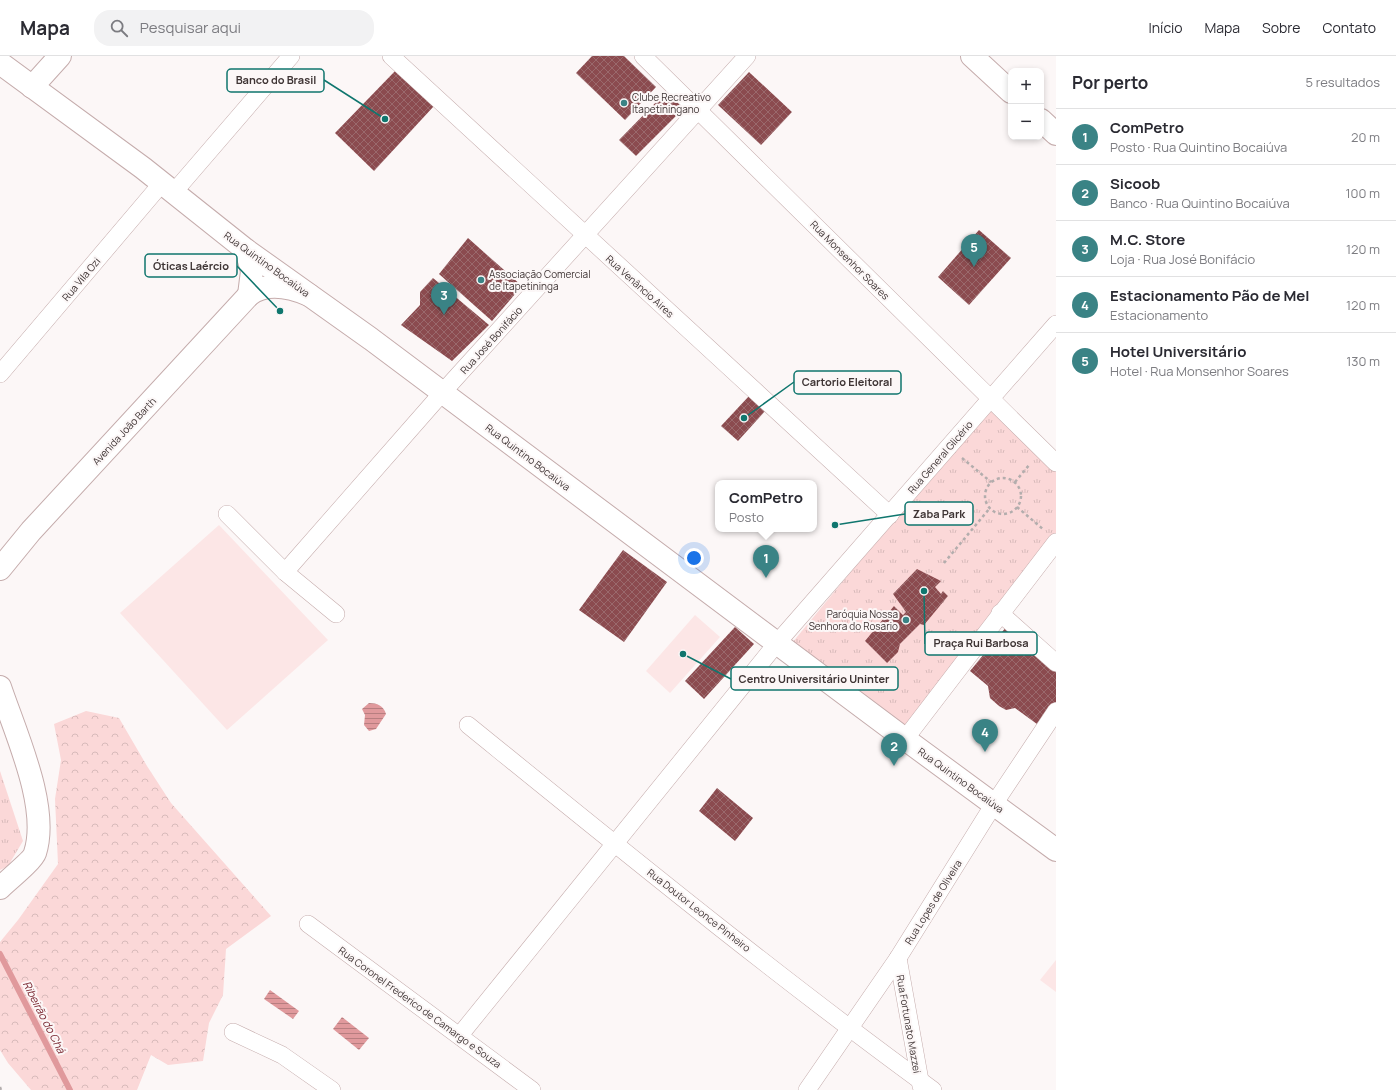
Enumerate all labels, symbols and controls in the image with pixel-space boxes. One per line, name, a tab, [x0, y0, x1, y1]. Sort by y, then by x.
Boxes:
search box	[94, 10, 374, 46]
text: Mapa	[20, 15, 70, 41]
icon: search	[108, 17, 130, 39]
text: Pesquisar aqui	[140, 17, 241, 38]
text: Início	[1149, 18, 1182, 37]
text: Mapa	[1204, 18, 1240, 37]
text: Sobre	[1262, 18, 1300, 37]
text: Contato	[1322, 18, 1376, 37]
map controls	[1008, 68, 1044, 140]
button: +	[1008, 68, 1044, 104]
callout: Banco do Brasil	[227, 69, 324, 92]
text: Por perto	[1072, 71, 1148, 94]
text: Banco do Brasil	[236, 72, 316, 87]
text: 5 resultados	[1306, 73, 1380, 91]
place label: Clube Recreativo Itapetiningano	[632, 90, 711, 116]
marker: Clube Recreativo Itapetiningano	[619, 98, 629, 108]
button: −	[1008, 104, 1044, 140]
text: ComPetro	[1110, 117, 1184, 138]
text: 1	[1082, 128, 1088, 146]
text: 20 m	[1351, 128, 1380, 146]
text: Posto · Rua Quintino Bocaiúva	[1110, 138, 1287, 156]
text: Sicoob	[1110, 173, 1160, 194]
text: 2	[1081, 184, 1089, 202]
text: 100 m	[1345, 184, 1380, 202]
text: Banco · Rua Quintino Bocaiúva	[1110, 194, 1290, 212]
street label: Rua Monsenhor Soares	[807, 217, 893, 303]
street label: Rua Quintino Bocaiúva	[221, 228, 313, 300]
text: M.C. Store	[1110, 229, 1185, 250]
pin: 5	[961, 234, 987, 267]
text: 3	[1081, 240, 1089, 258]
text: 120 m	[1346, 240, 1380, 258]
text: Loja · Rua José Bonifácio	[1110, 250, 1255, 268]
street label: Rua Venâncio Aires	[603, 252, 677, 320]
street label: Rua Vila Ozi	[59, 254, 103, 304]
callout: Óticas Laércio	[145, 254, 237, 277]
text: Óticas Laércio	[153, 258, 229, 273]
place label: Associação Comercial de Itapetininga	[489, 267, 590, 293]
marker: Associação Comercial de Itapetininga	[476, 275, 486, 285]
pin: 3	[431, 282, 457, 315]
text: Estacionamento Pão de Mel	[1110, 285, 1309, 306]
text: 4	[1081, 296, 1089, 314]
text: 120 m	[1346, 296, 1380, 314]
street label: Rua José Bonifácio	[457, 303, 525, 377]
text: Estacionamento	[1110, 306, 1208, 324]
text: Hotel Universitário	[1110, 341, 1246, 362]
text: 5	[1081, 352, 1089, 370]
text: 130 m	[1346, 352, 1380, 370]
text: Hotel · Rua Monsenhor Soares	[1110, 362, 1289, 380]
callout: Cartorio Eleitoral	[794, 371, 901, 394]
text: Cartorio Eleitoral	[802, 374, 892, 389]
street label: Avenida João Barth	[89, 394, 159, 468]
street label: Rua General Glicério	[904, 417, 976, 497]
street label: Rua Quintino Bocaiúva	[483, 420, 573, 494]
popup	[715, 480, 817, 532]
text: ComPetro	[729, 487, 803, 508]
callout: Zaba Park	[905, 502, 973, 525]
text: Zaba Park	[913, 506, 966, 521]
text: Posto	[729, 508, 764, 526]
pin: 1	[753, 545, 779, 578]
your location	[684, 548, 704, 568]
place label: Paróquia Nossa Senhora do Rosario	[809, 607, 898, 633]
marker: Paróquia Nossa Senhora do Rosario	[901, 615, 911, 625]
callout: Praça Rui Barbosa	[925, 632, 1037, 655]
text: Praça Rui Barbosa	[933, 635, 1029, 650]
callout: Centro Universitário Uninter	[731, 667, 898, 690]
text: Centro Universitário Uninter	[739, 671, 890, 686]
pin: 4	[972, 719, 998, 752]
pin: 2	[881, 733, 907, 766]
street label: Rua Quintino Bocaiúva	[915, 744, 1007, 816]
street label: Rua Lopes de Oliveira	[901, 857, 965, 947]
street label: Rua Doutor Leonce Pinheiro	[644, 865, 754, 955]
street label: Rua Coronel Frederico de Camargo e Souza	[336, 943, 504, 1071]
street label: Rua Fortunato Mazzei	[893, 974, 925, 1074]
water label: Ribeirão do Chá	[20, 978, 70, 1056]

